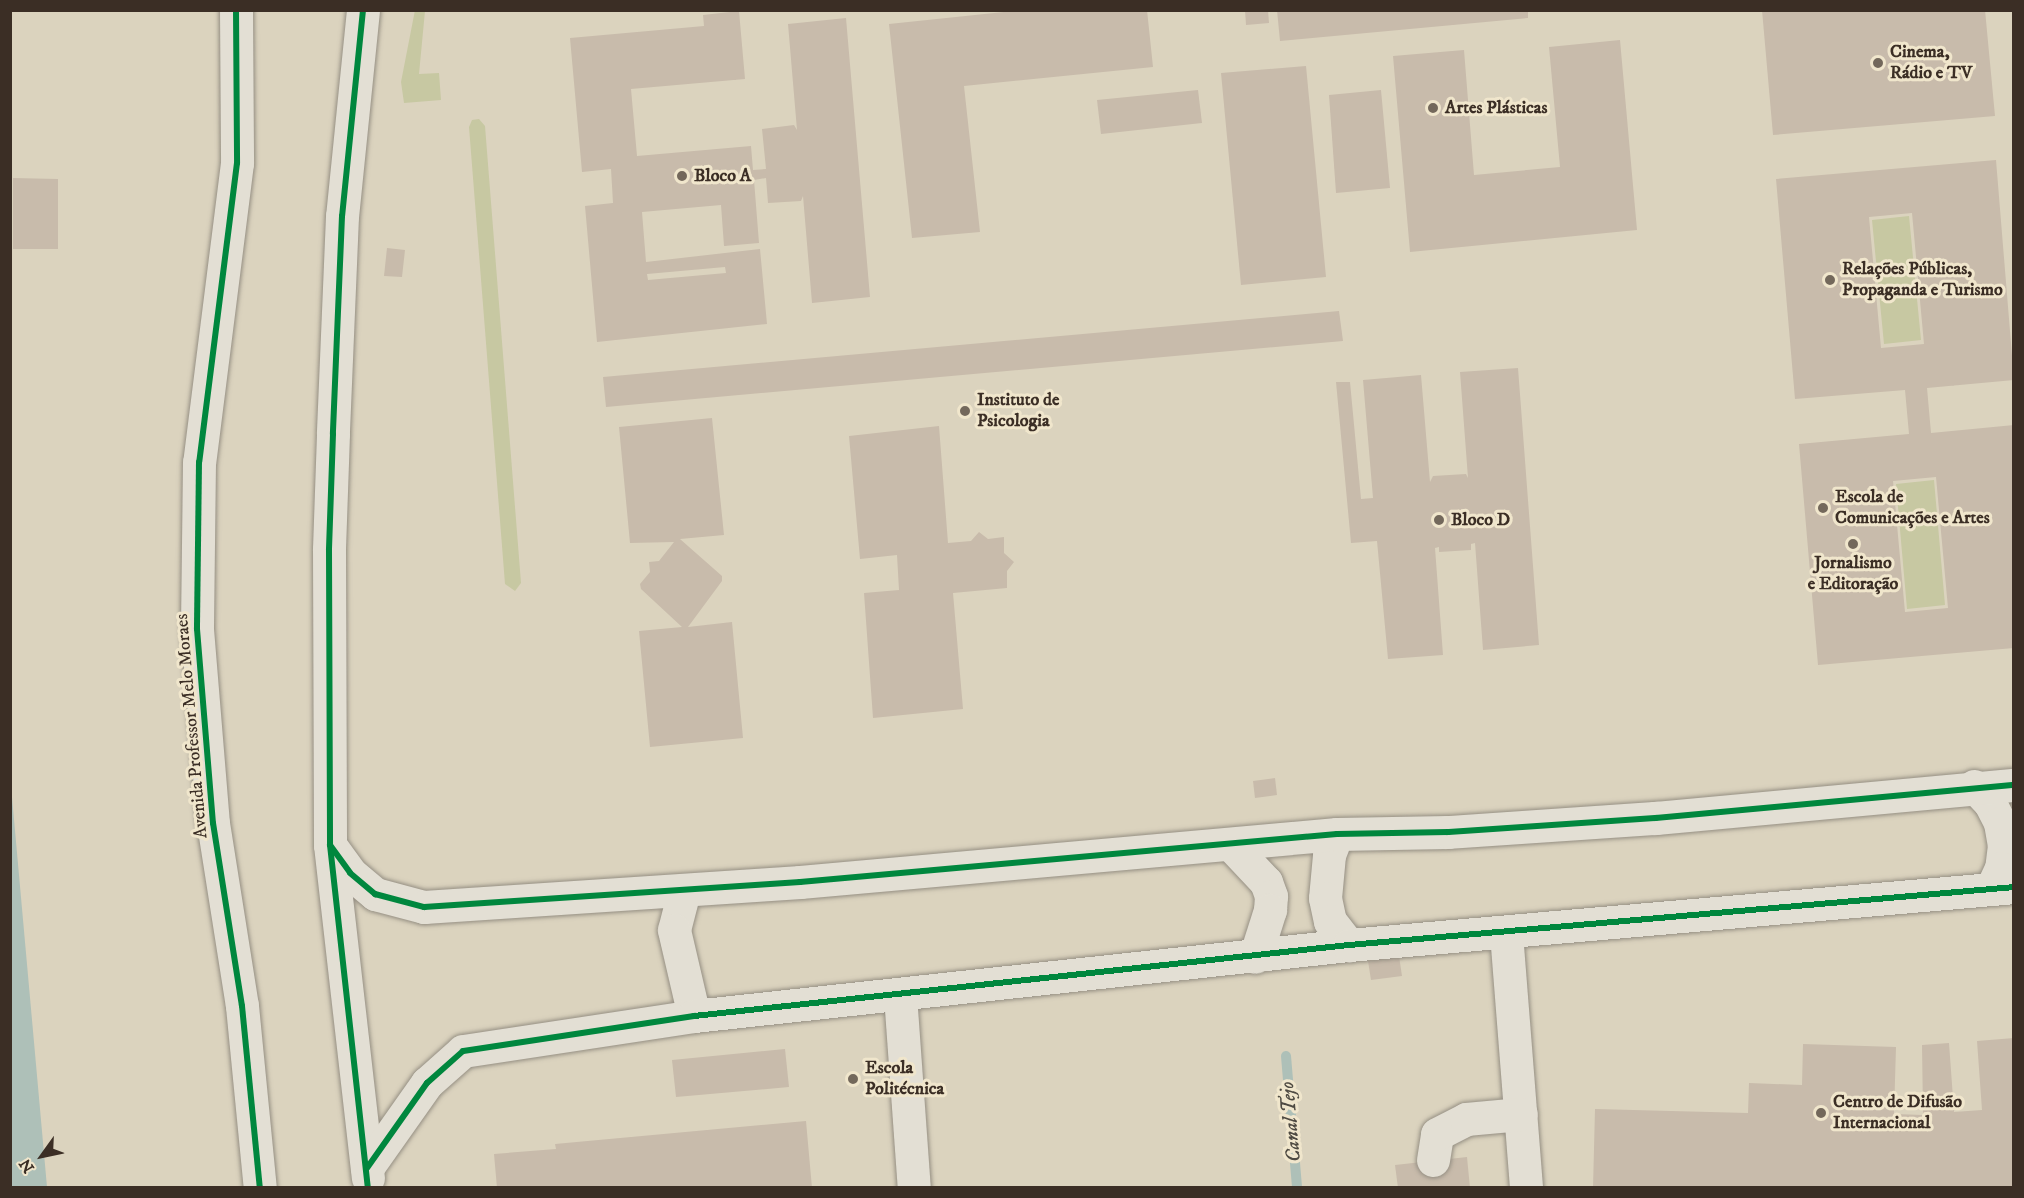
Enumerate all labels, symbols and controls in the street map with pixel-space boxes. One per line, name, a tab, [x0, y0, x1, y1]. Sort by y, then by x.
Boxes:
place label: Cinema, Rádio e TV	[1890, 42, 1972, 84]
marker: Cinema, Rádio e TV	[1871, 56, 1885, 70]
place label: Artes Plásticas	[1445, 97, 1547, 119]
marker: Artes Plásticas	[1426, 101, 1440, 115]
place label: Bloco A	[694, 165, 751, 187]
marker: Bloco A	[675, 169, 689, 183]
place label: Relações Públicas, Propaganda e Turismo	[1842, 259, 2003, 302]
marker: Relações Públicas, Propaganda e Turismo	[1823, 273, 1837, 287]
place label: Instituto de Psicologia	[977, 390, 1059, 432]
marker: Instituto de Psicologia	[958, 404, 972, 418]
place label: Escola de Comunicações e Artes	[1835, 487, 1990, 530]
marker: Escola de Comunicações e Artes	[1816, 501, 1830, 515]
place label: Bloco D	[1451, 509, 1510, 531]
marker: Bloco D	[1432, 513, 1446, 527]
marker: Jornalismo e Editoração	[1846, 537, 1860, 551]
place label: Jornalismo e Editoração	[1808, 553, 1898, 596]
street label: Avenida Professor Melo Moraes	[171, 613, 213, 839]
place label: Escola Politécnica	[865, 1058, 944, 1100]
marker: Escola Politécnica	[846, 1072, 860, 1086]
water label: Canal Tejo	[1276, 1081, 1306, 1163]
place label: Centro de Difusão Internacional	[1833, 1092, 1962, 1134]
marker: Centro de Difusão Internacional	[1814, 1106, 1828, 1120]
north arrow	[12, 1126, 72, 1186]
text: N	[15, 1155, 39, 1177]

